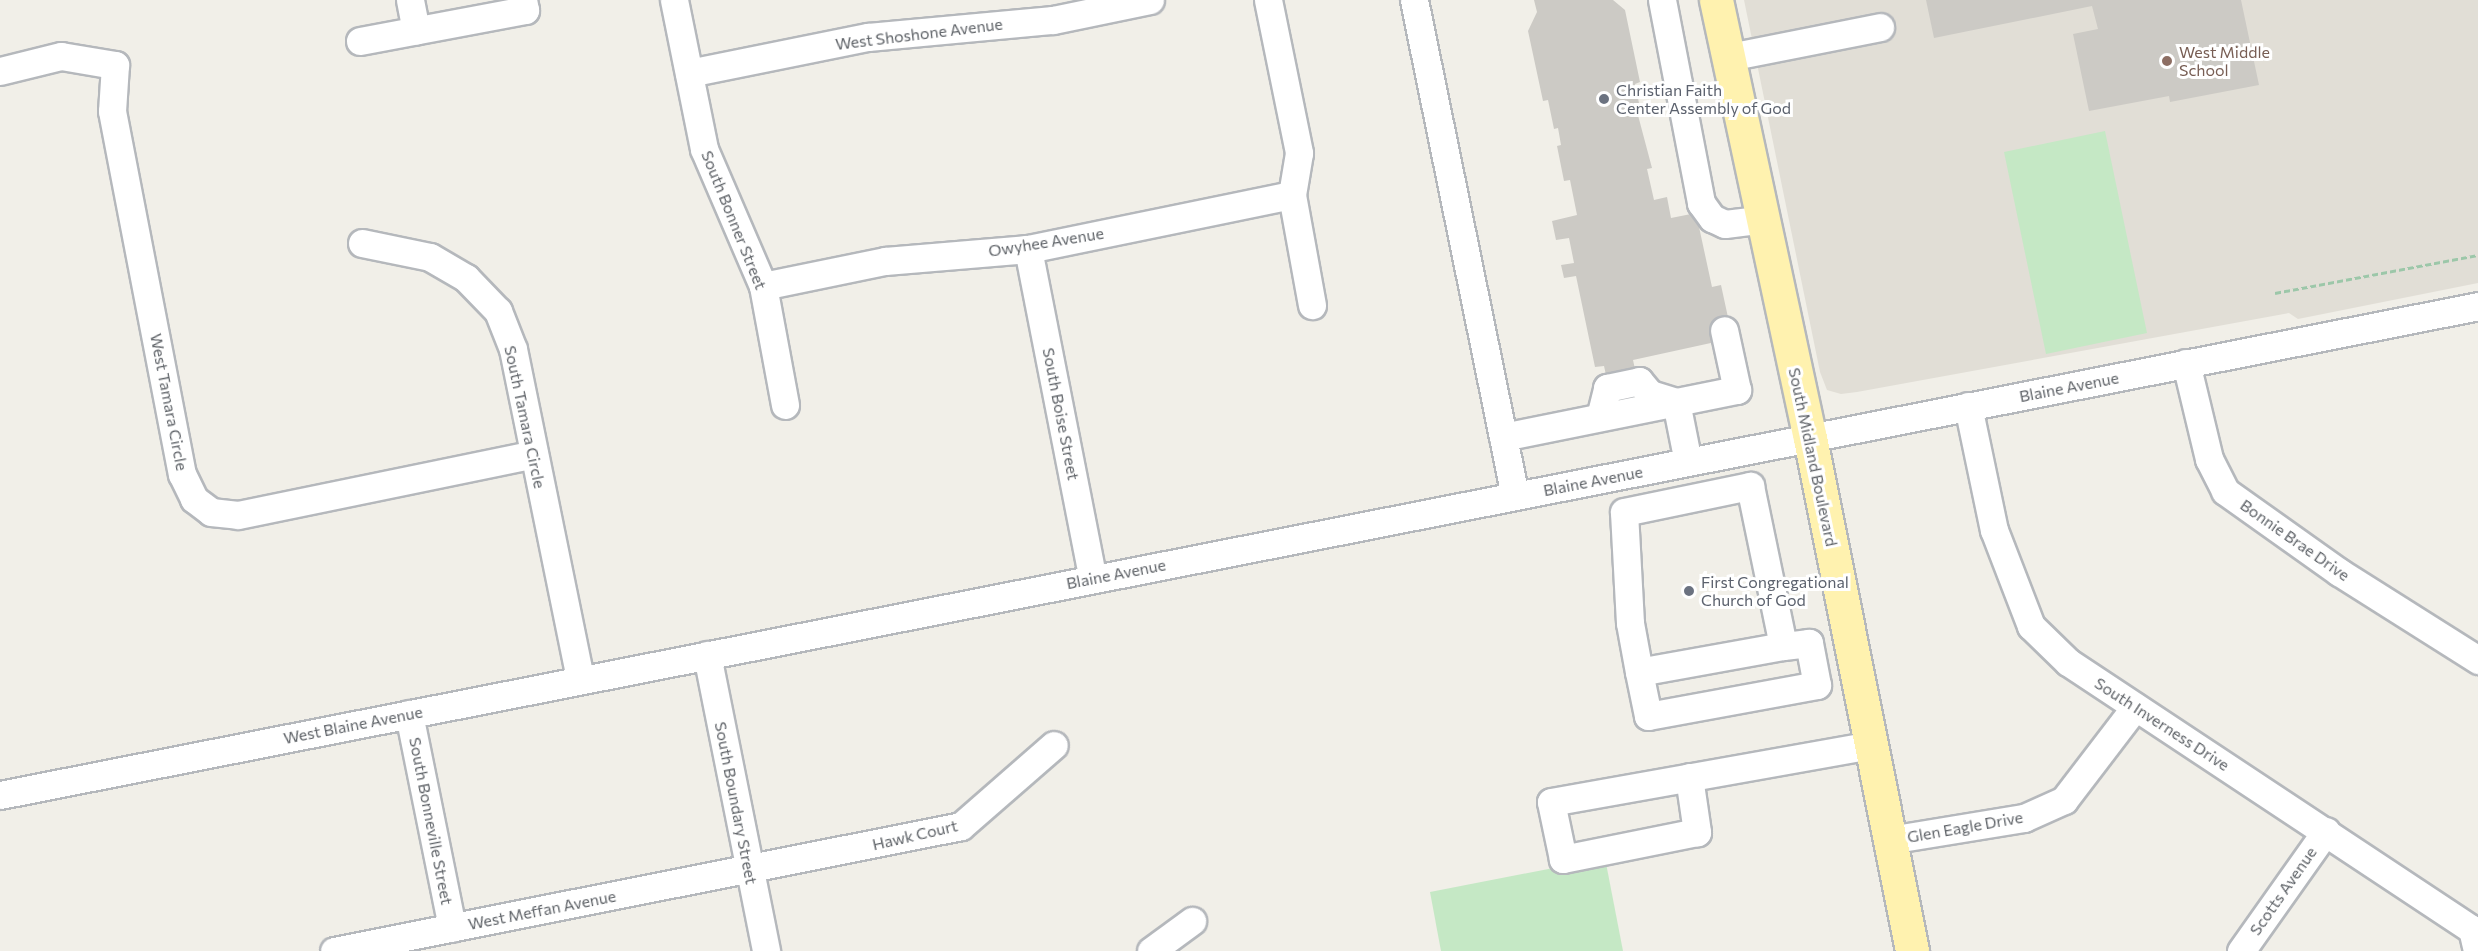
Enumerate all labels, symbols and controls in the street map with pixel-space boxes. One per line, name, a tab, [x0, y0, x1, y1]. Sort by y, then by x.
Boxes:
street label: West Shoshone Avenue	[834, 14, 1004, 54]
place label: West Middle School	[2179, 42, 2270, 80]
marker: West Middle School	[2160, 54, 2174, 68]
place label: Christian Faith Center Assembly of God	[1616, 80, 1791, 118]
marker: Christian Faith Center Assembly of God	[1597, 92, 1611, 106]
street label: South Bonner Street	[697, 148, 771, 292]
street label: Owyhee Avenue	[987, 223, 1105, 261]
street label: West Tamara Circle	[146, 332, 192, 472]
street label: South Tamara Circle	[500, 344, 550, 490]
street label: South Boise Street	[1039, 346, 1083, 482]
street label: South Midland Boulevard	[1785, 366, 1841, 548]
street label: Blaine Avenue	[2018, 368, 2120, 406]
street label: Blaine Avenue	[1542, 462, 1644, 500]
street label: Bonnie Brae Drive	[2237, 495, 2353, 585]
street label: Blaine Avenue	[1065, 555, 1167, 593]
place label: First Congregational Church of God	[1701, 572, 1849, 610]
marker: First Congregational Church of God	[1682, 584, 1696, 598]
street label: South Inverness Drive	[2091, 673, 2233, 775]
street label: West Blaine Avenue	[282, 702, 424, 748]
street label: South Boundary Street	[711, 720, 761, 886]
street label: South Bonneville Street	[405, 736, 457, 906]
street label: Glen Eagle Drive	[1906, 807, 2024, 847]
street label: Hawk Court	[870, 816, 960, 854]
street label: Scotts Avenue	[2245, 843, 2321, 939]
street label: West Meffan Avenue	[466, 886, 618, 934]

